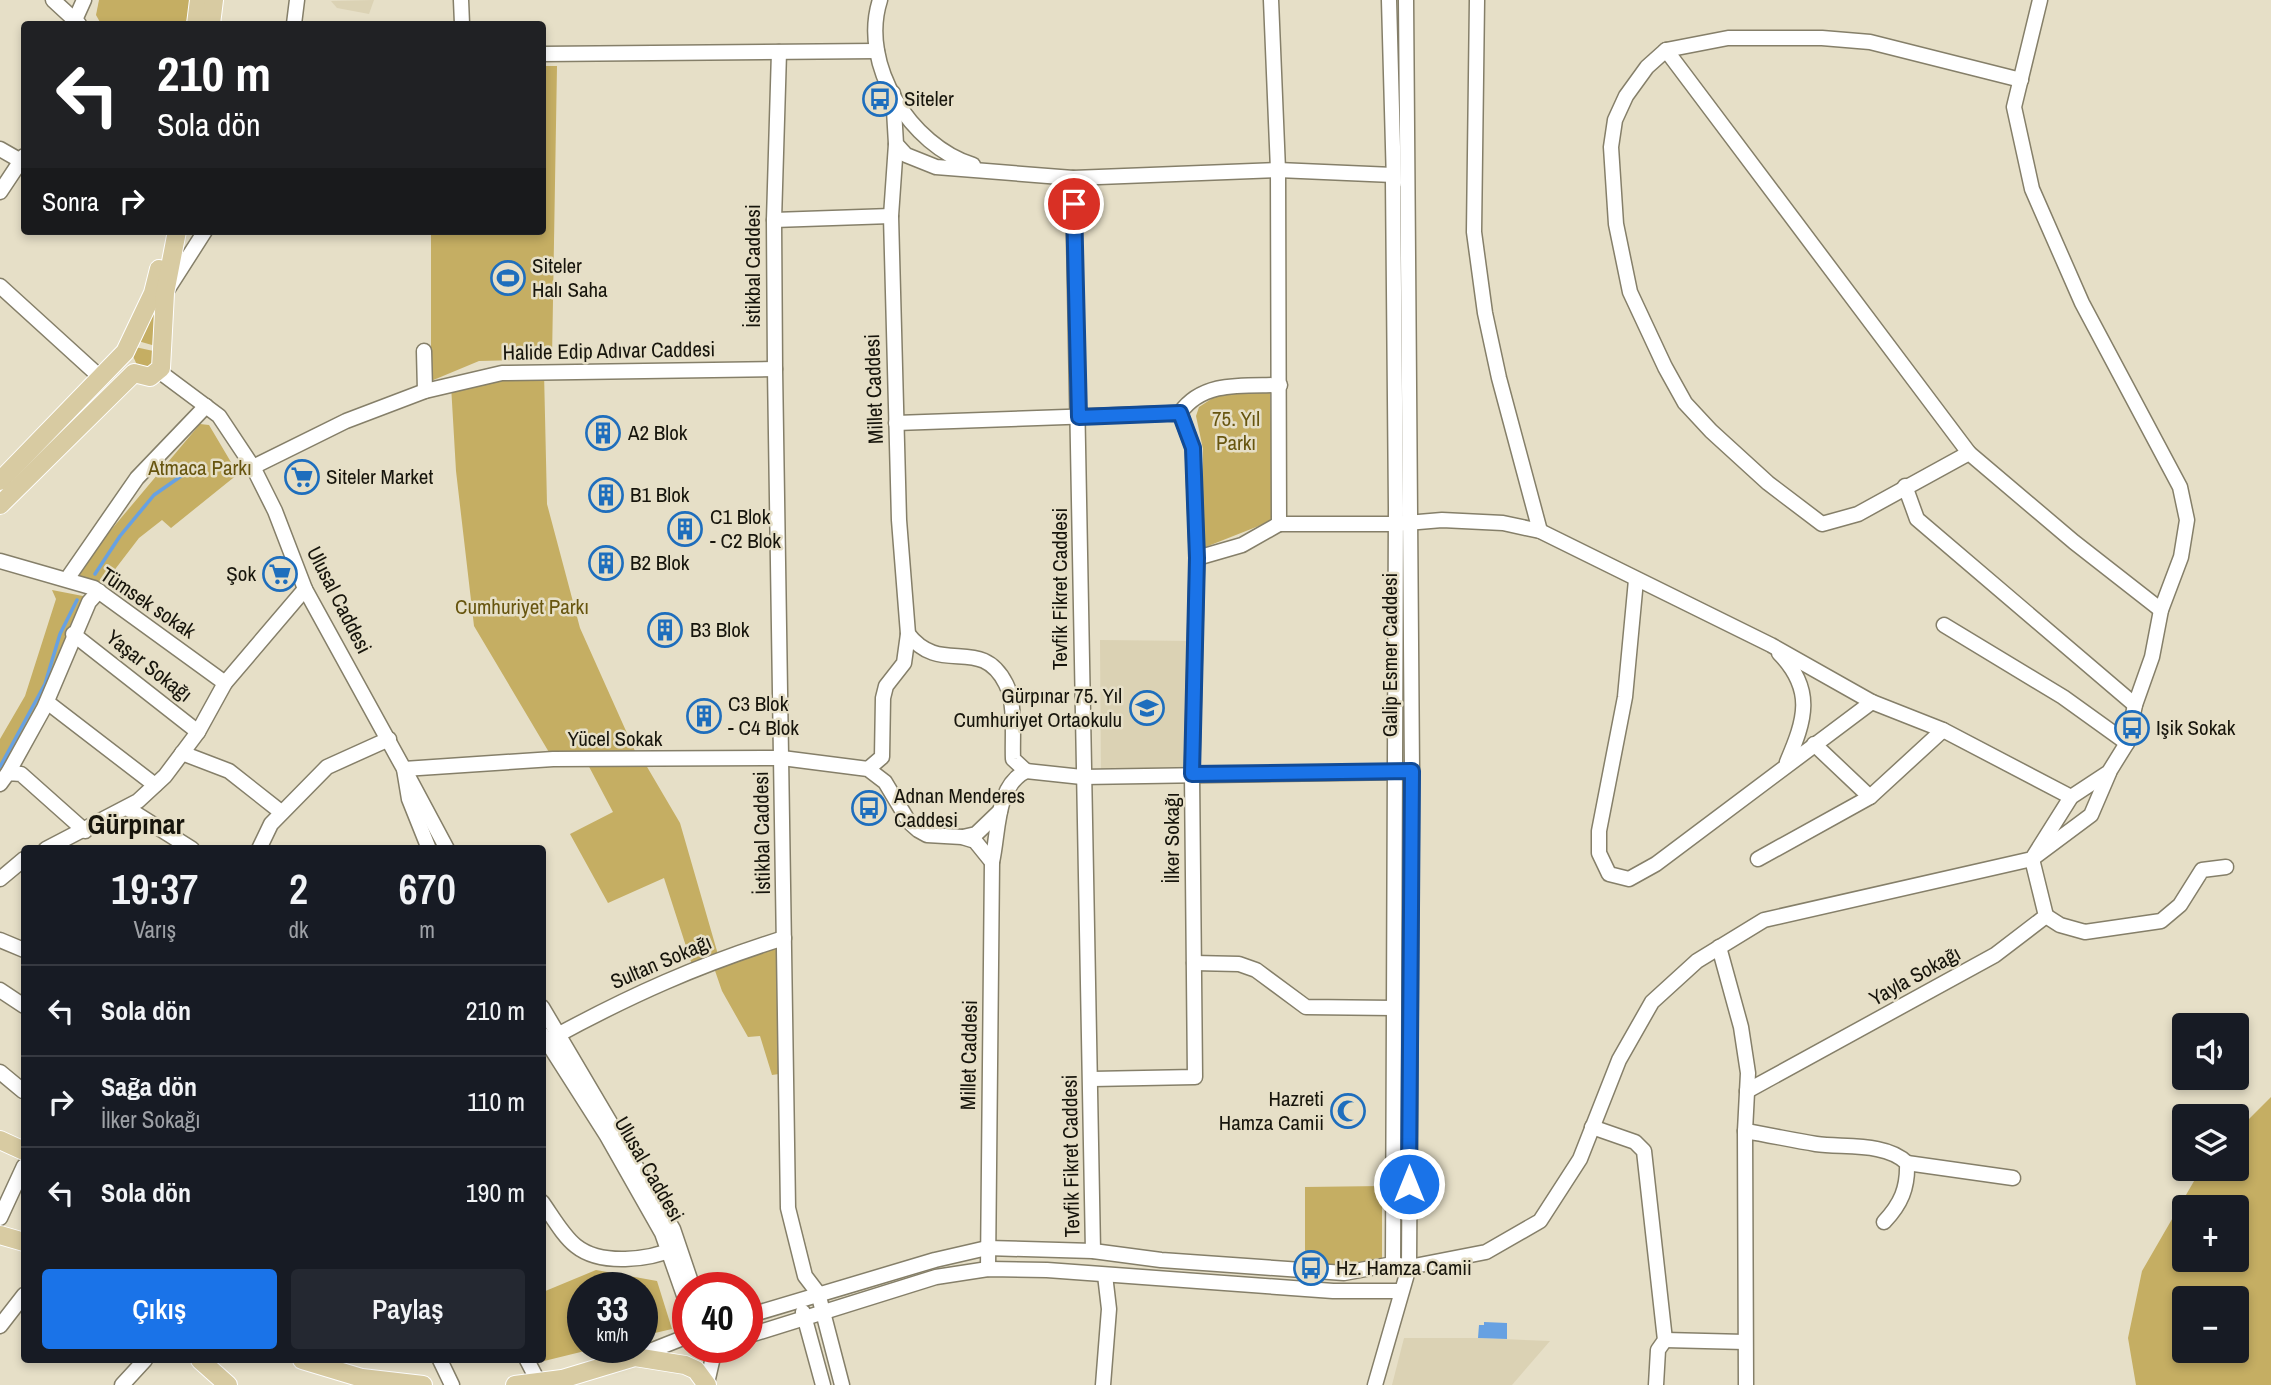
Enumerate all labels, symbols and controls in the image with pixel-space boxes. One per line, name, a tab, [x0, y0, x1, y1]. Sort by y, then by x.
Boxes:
text: 210 m	[157, 40, 271, 106]
icon: left	[42, 49, 133, 140]
bus stop icon: Siteler	[861, 80, 899, 118]
place label: Siteler	[904, 84, 954, 113]
text: Sola dön	[157, 103, 261, 146]
pin	[1044, 174, 1104, 234]
icon: right	[113, 182, 151, 220]
text: Sonra	[42, 184, 99, 219]
icon: arrive	[1055, 185, 1093, 223]
street label: İstikbal Caddesi	[738, 204, 767, 328]
place label: Siteler Halı Saha	[532, 251, 608, 304]
sports icon: Siteler Halı Saha	[489, 259, 527, 297]
street label: Halide Edip Adıvar Caddesi	[502, 334, 715, 367]
street label: Millet Caddesi	[857, 334, 890, 445]
park label: 75. Yıl Parkı	[1212, 404, 1260, 457]
building icon: A2 Blok	[584, 414, 622, 452]
place label: A2 Blok	[627, 418, 688, 447]
park label: Atmaca Parkı	[147, 453, 252, 482]
supermarket icon: Siteler Market	[283, 458, 321, 496]
place label: Siteler Market	[326, 462, 433, 491]
building icon: B1 Blok	[587, 476, 625, 514]
place label: B1 Blok	[630, 480, 690, 509]
place label: C1 Blok - C2 Blok	[710, 502, 781, 555]
street label: Tevfik Fikret Caddesi	[1045, 508, 1074, 670]
building icon: C1 Blok - C2 Blok	[666, 510, 704, 548]
street label: Ulusal Caddesi	[300, 541, 379, 658]
building icon: B2 Blok	[587, 544, 625, 582]
place label: B2 Blok	[630, 548, 690, 577]
supermarket icon: Şok	[261, 555, 299, 593]
place label: Şok	[226, 559, 256, 588]
street label: Tümsek sokak	[95, 560, 202, 645]
street label: Galip Esmer Caddesi	[1375, 573, 1404, 737]
park label: Cumhuriyet Parkı	[455, 592, 589, 621]
building icon: B3 Blok	[646, 611, 684, 649]
place label: B3 Blok	[690, 615, 750, 644]
street label: Yaşar Sokağı	[100, 623, 198, 708]
place label: Gürpınar 75. Yıl Cumhuriyet Ortaokulu	[954, 681, 1122, 734]
place label: C3 Blok - C4 Blok	[728, 689, 799, 742]
school or university icon: Gürpınar 75. Yıl Cumhuriyet Ortaokulu	[1128, 689, 1166, 727]
building icon: C3 Blok - C4 Blok	[685, 697, 723, 735]
bus stop icon: Işik Sokak	[2113, 709, 2151, 747]
place label: Işik Sokak	[2156, 713, 2236, 742]
street label: Yücel Sokak	[568, 724, 663, 753]
street label: İstikbal Caddesi	[746, 771, 777, 895]
place label: Adnan Menderes Caddesi	[893, 781, 1025, 834]
bus stop icon: Adnan Menderes Caddesi	[850, 789, 888, 827]
street label: İlker Sokağı	[1157, 793, 1186, 883]
district label: Gürpınar	[88, 805, 185, 843]
text: 19:37	[111, 861, 198, 917]
text: 2	[289, 861, 308, 917]
text: 670	[398, 861, 456, 917]
text: Varış	[133, 914, 176, 945]
text: dk	[289, 914, 308, 945]
text: m	[419, 914, 435, 945]
street label: Sultan Sokağı	[606, 927, 716, 996]
street label: Yayla Sokağı	[1864, 939, 1966, 1013]
icon: left	[42, 992, 80, 1030]
text: Sola dön	[101, 993, 191, 1028]
text: 210 m	[466, 993, 525, 1028]
street label: Millet Caddesi	[953, 1000, 984, 1110]
map controls	[2172, 1013, 2249, 1363]
button: sound	[2172, 1013, 2249, 1090]
text: Sağa dön	[101, 1069, 197, 1104]
street label: Tevfik Fikret Caddesi	[1055, 1074, 1086, 1238]
icon: right	[42, 1083, 80, 1121]
text: 110 m	[467, 1084, 525, 1119]
place label: Hazreti Hamza Camii	[1219, 1084, 1324, 1137]
mosque icon: Hazreti Hamza Camii	[1329, 1092, 1367, 1130]
text: İlker Sokağı	[101, 1104, 201, 1135]
button: layers	[2172, 1104, 2249, 1181]
street label: Ulusal Caddesi	[608, 1111, 691, 1227]
position arrow	[1372, 1147, 1446, 1221]
icon: left	[42, 1174, 80, 1212]
text: Sola dön	[101, 1175, 191, 1210]
text: 190 m	[466, 1175, 525, 1210]
button: +	[2172, 1195, 2249, 1272]
bus stop icon: Hz. Hamza Camii	[1292, 1249, 1330, 1287]
place label: Hz. Hamza Camii	[1336, 1253, 1472, 1282]
button: Çıkış	[42, 1269, 277, 1349]
button: Paylaş	[291, 1269, 525, 1349]
speed limit sign: 40	[672, 1272, 763, 1363]
text: 33	[597, 1285, 628, 1332]
button: −	[2172, 1286, 2249, 1363]
text: km/h	[597, 1322, 629, 1347]

